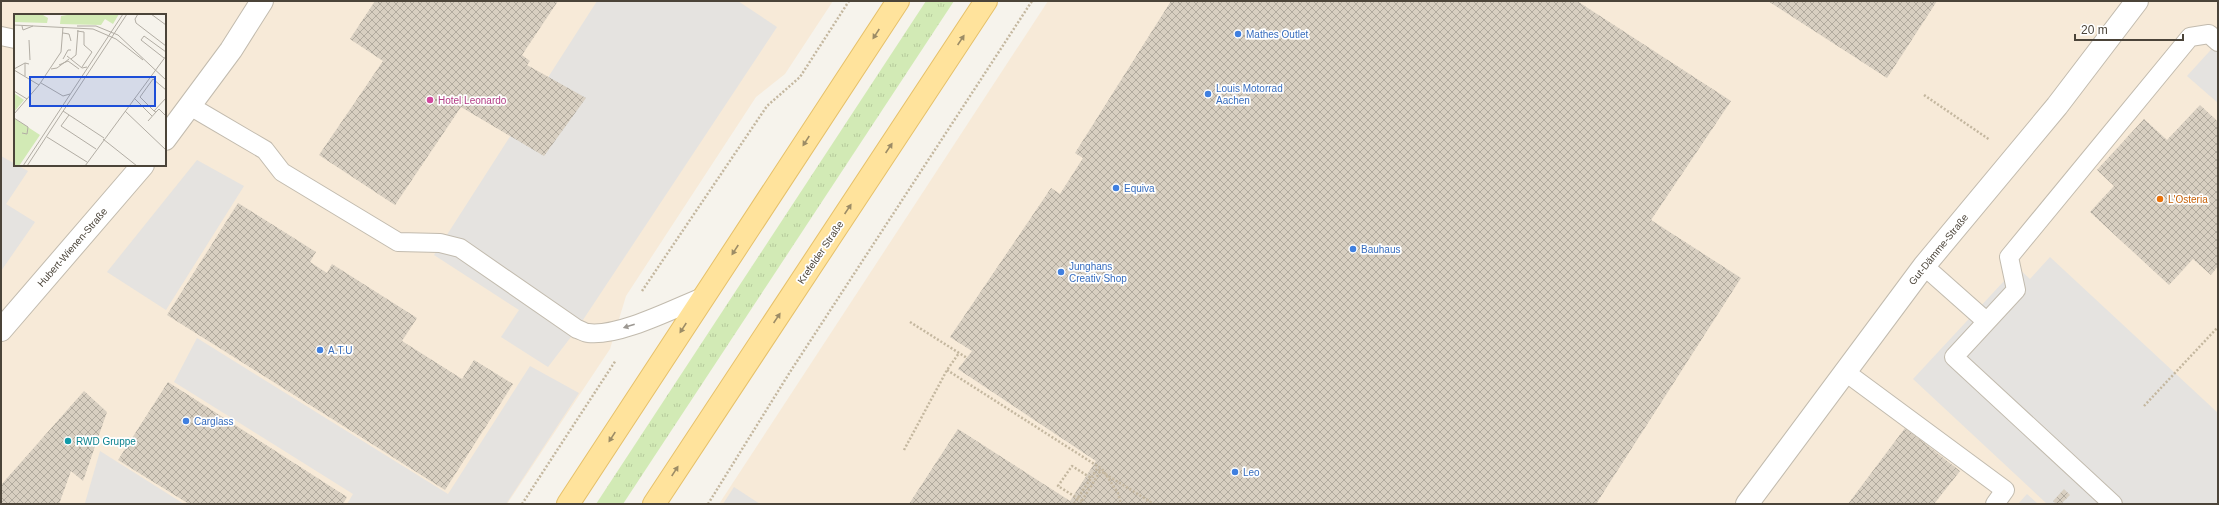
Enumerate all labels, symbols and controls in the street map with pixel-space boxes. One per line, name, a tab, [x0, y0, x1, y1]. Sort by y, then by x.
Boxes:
inset map	[14, 14, 166, 166]
scale bar	[2075, 16, 2183, 42]
text: 20 m	[2081, 23, 2108, 37]
one-way arrow	[872, 28, 880, 39]
marker: Mathes Outlet	[1233, 29, 1243, 39]
place label: Mathes Outlet	[1246, 29, 1308, 40]
one-way arrow	[957, 34, 965, 45]
place label: Louis Motorrad Aachen	[1216, 83, 1283, 106]
marker: Louis Motorrad Aachen	[1203, 89, 1213, 99]
marker: Hotel Leonardo	[425, 95, 435, 105]
place label: Hotel Leonardo	[438, 95, 507, 106]
one-way arrow	[802, 136, 810, 146]
one-way arrow	[885, 143, 893, 153]
marker: Equiva	[1111, 183, 1121, 193]
place label: Equiva	[1124, 183, 1155, 194]
marker: L'Osteria	[2155, 194, 2165, 204]
place label: L'Osteria	[2168, 194, 2208, 205]
one-way arrow	[845, 203, 852, 215]
street label: Hubert-Wienen-Straße	[35, 205, 110, 289]
street label: Gut-Dämme-Straße	[1906, 211, 1971, 287]
street label: Krefelder Straße	[795, 218, 846, 286]
one-way arrow	[731, 244, 738, 256]
marker: Bauhaus	[1348, 244, 1358, 254]
place label: Bauhaus	[1361, 244, 1400, 255]
place label: Junghans Creativ Shop	[1069, 261, 1127, 284]
marker: Junghans Creativ Shop	[1056, 267, 1066, 277]
one-way arrow	[773, 312, 780, 323]
one-way arrow	[623, 323, 635, 329]
one-way arrow	[679, 323, 687, 333]
marker: A.T.U	[315, 345, 325, 355]
place label: A.T.U	[328, 345, 352, 356]
marker: Carglass	[181, 416, 191, 426]
place label: Carglass	[194, 416, 233, 427]
one-way arrow	[608, 432, 616, 442]
marker: RWD Gruppe	[63, 436, 73, 446]
place label: RWD Gruppe	[76, 436, 136, 447]
one-way arrow	[672, 465, 679, 477]
marker: Leo	[1230, 467, 1240, 477]
place label: Leo	[1243, 467, 1260, 478]

